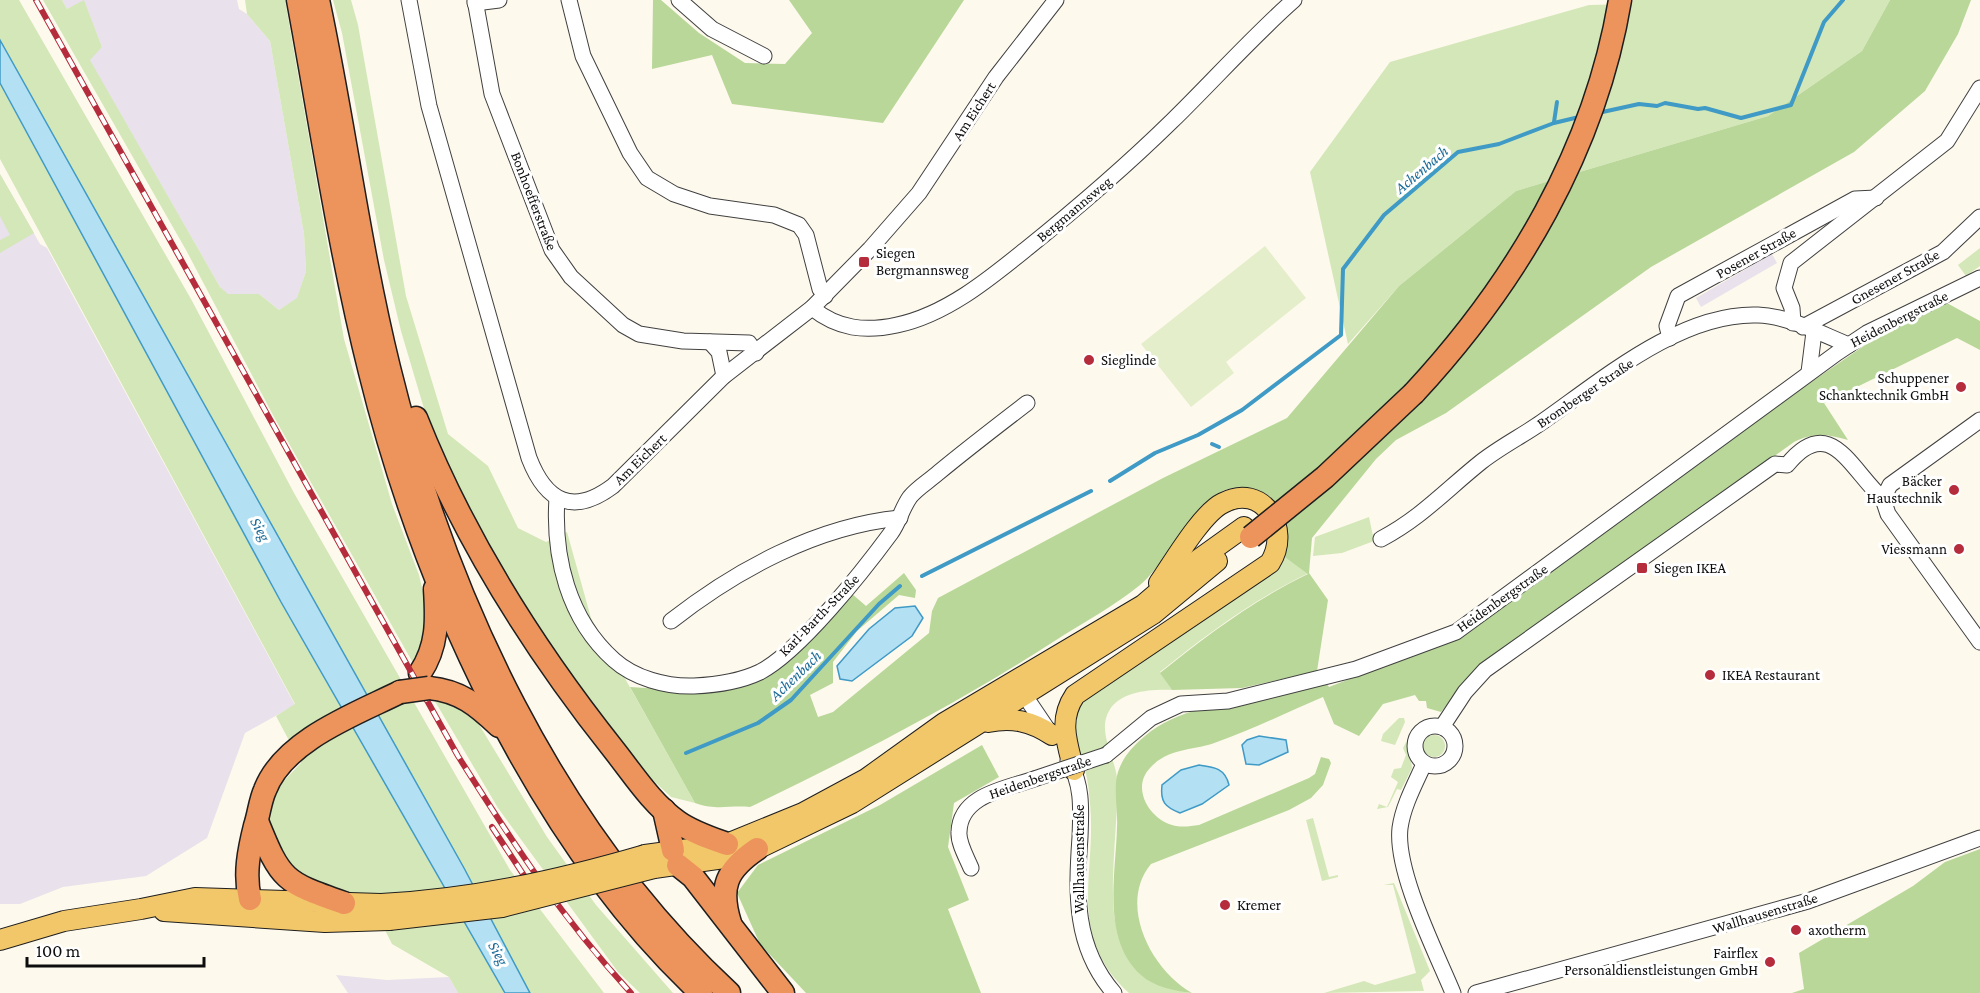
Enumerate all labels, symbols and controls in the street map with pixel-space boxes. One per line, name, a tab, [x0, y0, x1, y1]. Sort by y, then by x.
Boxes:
street label: Am Eichert	[949, 78, 999, 143]
water label: Achenbach	[1390, 142, 1452, 197]
street label: Bonhoefferstraße	[508, 149, 560, 253]
street label: Bergmannsweg	[1033, 173, 1115, 246]
street label: Posener Straße	[1713, 224, 1799, 282]
place label: Siegen Bergmannsweg	[876, 245, 969, 279]
street label: Gnesener Straße	[1848, 246, 1942, 308]
marker: Siegen Bergmannsweg	[857, 255, 871, 269]
street label: Heidenbergstraße	[1848, 287, 1951, 351]
place label: Sieglinde	[1101, 352, 1157, 369]
marker: Sieglinde	[1082, 353, 1096, 367]
street label: Bromberger Straße	[1534, 355, 1637, 432]
place label: Schuppener Schanktechnik GmbH	[1819, 370, 1950, 403]
marker: Schuppener Schanktechnik GmbH	[1954, 380, 1968, 394]
street label: Am Eichert	[611, 429, 670, 488]
place label: Bäcker Haustechnik	[1867, 473, 1943, 506]
marker: Bäcker Haustechnik	[1947, 483, 1961, 497]
water label: Sieg	[246, 514, 274, 546]
place label: Viessmann	[1881, 541, 1947, 557]
marker: Viessmann	[1952, 542, 1966, 556]
street label: Heidenbergstraße	[1453, 560, 1551, 636]
place label: Siegen IKEA	[1654, 560, 1726, 577]
marker: Siegen IKEA	[1635, 561, 1649, 575]
street label: Karl-Barth-Straße	[776, 570, 863, 659]
water label: Achenbach	[766, 647, 825, 705]
place label: IKEA Restaurant	[1722, 667, 1821, 683]
marker: IKEA Restaurant	[1703, 668, 1717, 682]
street label: Heidenbergstraße	[987, 752, 1094, 803]
street label: Wallhausenstraße	[1071, 804, 1087, 914]
street label: Wallhausenstraße	[1710, 889, 1820, 937]
place label: Kremer	[1237, 897, 1282, 913]
marker: Kremer	[1218, 898, 1232, 912]
place label: axotherm	[1808, 922, 1866, 938]
marker: axotherm	[1789, 923, 1803, 937]
scale bar	[27, 930, 204, 968]
water label: Sieg	[484, 938, 512, 970]
text: 100 m	[36, 941, 81, 961]
place label: Fairflex Personaldienstleistungen GmbH	[1564, 945, 1758, 979]
marker: Fairflex Personaldienstleistungen GmbH	[1763, 955, 1777, 969]

